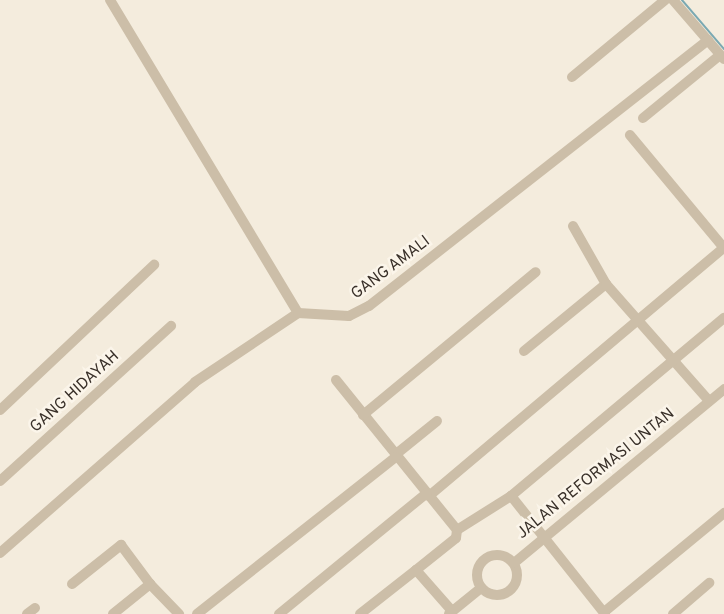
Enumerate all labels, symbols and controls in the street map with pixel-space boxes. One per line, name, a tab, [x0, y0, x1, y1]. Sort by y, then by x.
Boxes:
street label: GANG AMALI	[348, 232, 434, 304]
street label: GANG HIDAYAH	[27, 347, 123, 437]
street label: JALAN REFORMASI UNTAN	[513, 404, 679, 544]

